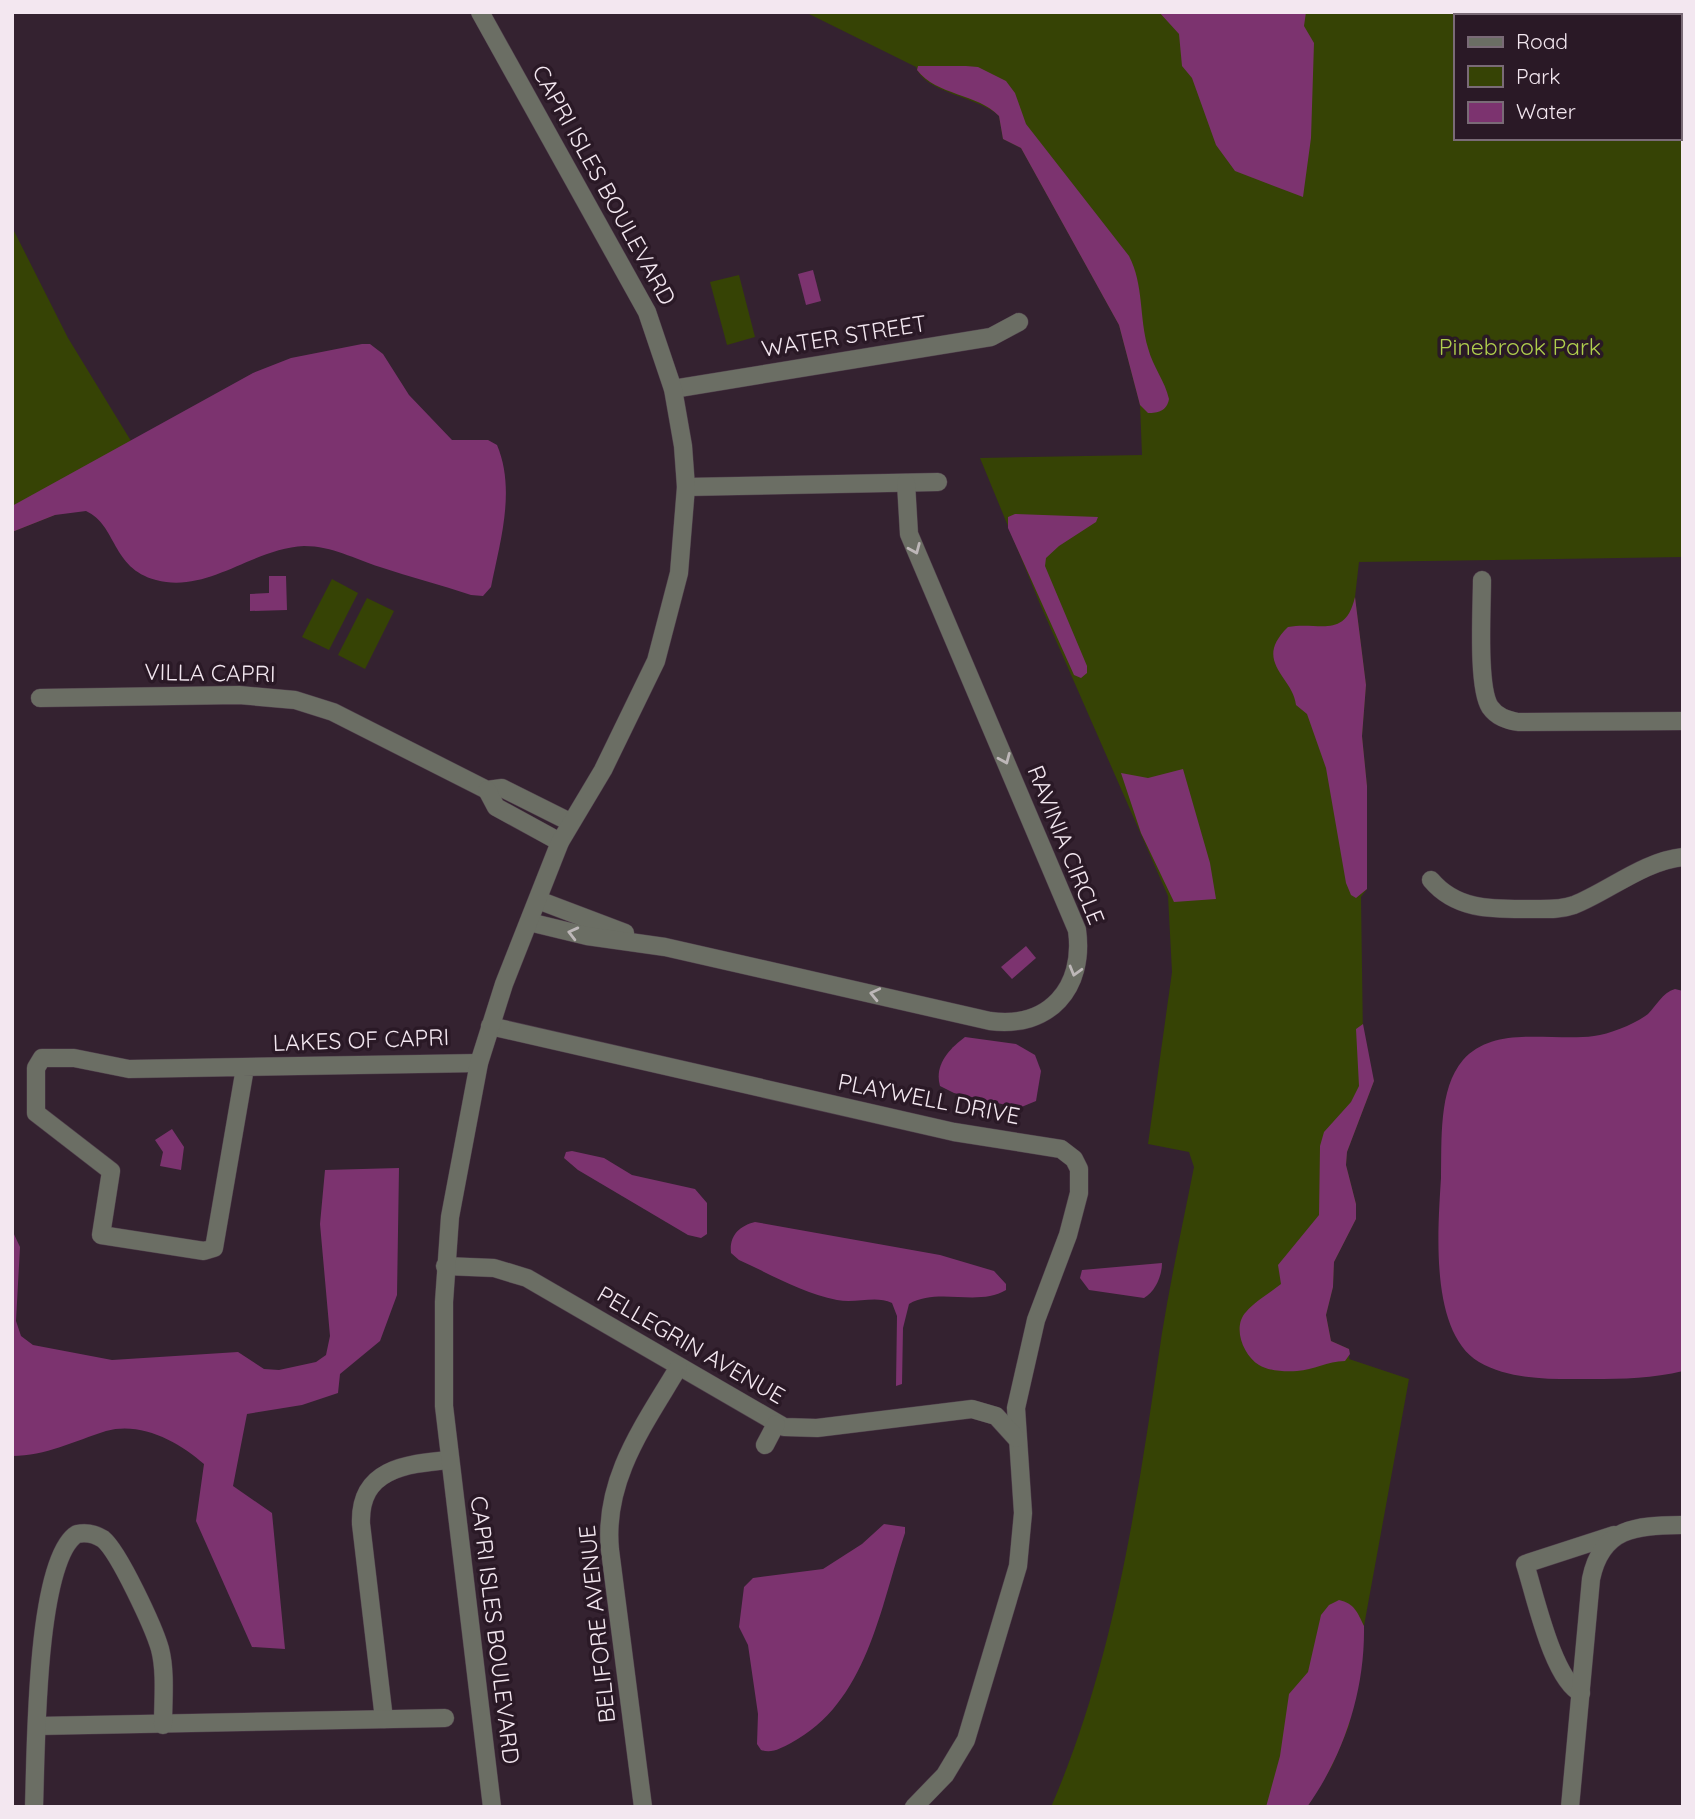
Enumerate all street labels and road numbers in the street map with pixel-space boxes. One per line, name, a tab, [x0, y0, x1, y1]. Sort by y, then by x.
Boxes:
street label: CAPRI ISLES BOULEVARD	[526, 60, 683, 310]
street label: WATER STREET	[760, 308, 928, 363]
street label: VILLA CAPRI	[144, 657, 276, 688]
street label: RAVINIA CIRCLE	[1021, 761, 1112, 929]
street label: LAKES OF CAPRI	[272, 1022, 450, 1057]
street label: PLAYWELL DRIVE	[836, 1067, 1023, 1130]
street label: PELLEGRIN AVENUE	[592, 1279, 790, 1410]
street label: CAPRI ISLES BOULEVARD	[465, 1494, 526, 1766]
street label: BELIFORE AVENUE	[572, 1524, 621, 1724]

